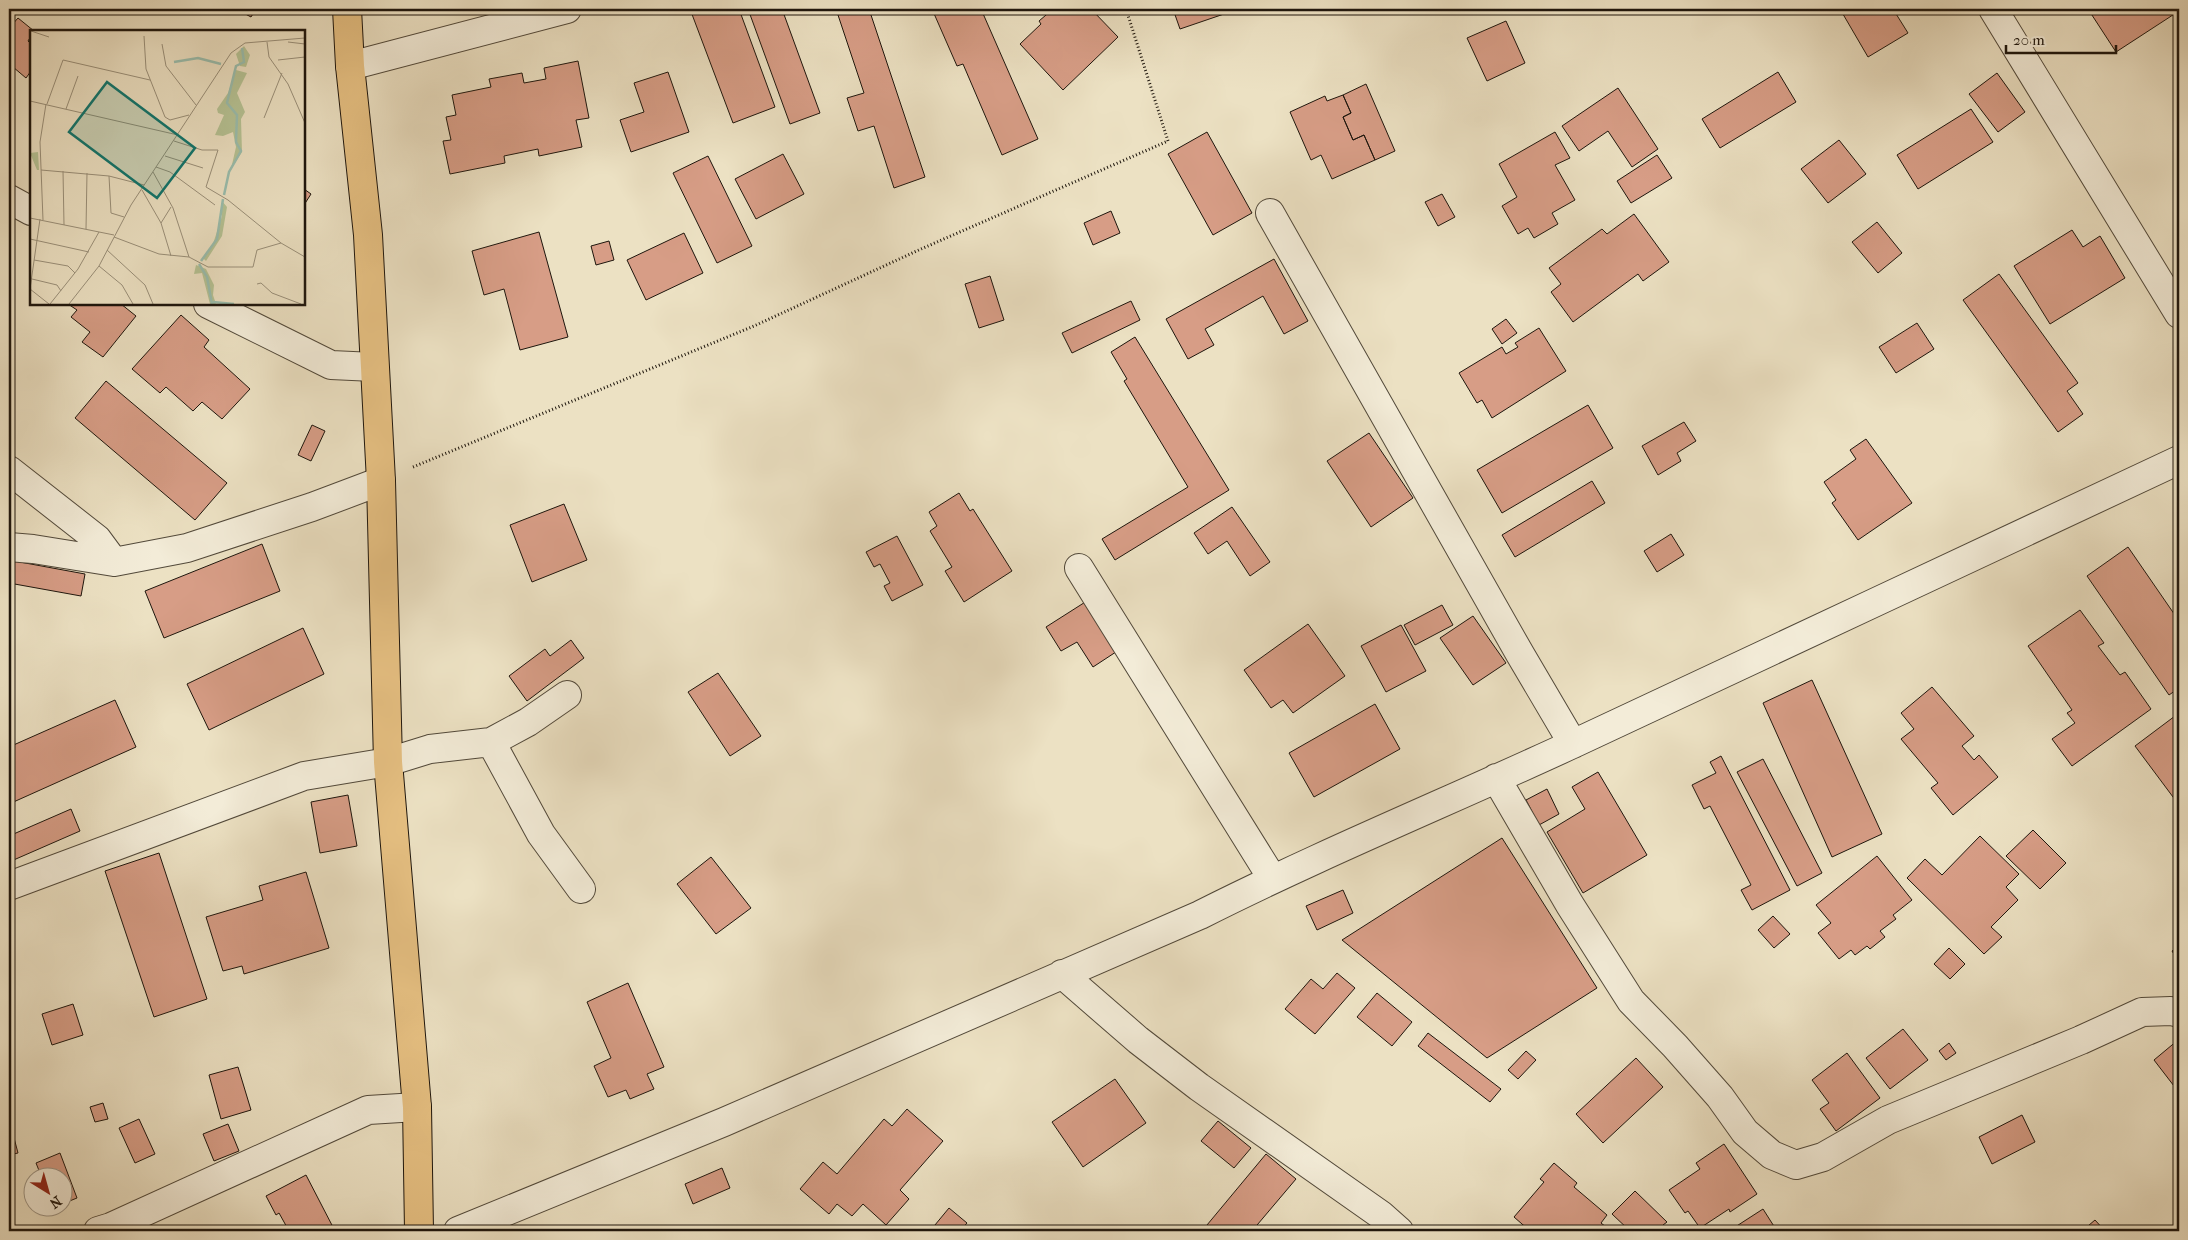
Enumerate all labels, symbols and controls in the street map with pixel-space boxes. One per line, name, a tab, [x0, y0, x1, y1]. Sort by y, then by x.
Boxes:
scale bar	[2006, 22, 2116, 54]
inset map	[30, 30, 305, 305]
text: 20 m	[2013, 31, 2045, 49]
north arrow	[22, 1168, 72, 1218]
text: N	[46, 1192, 65, 1212]

